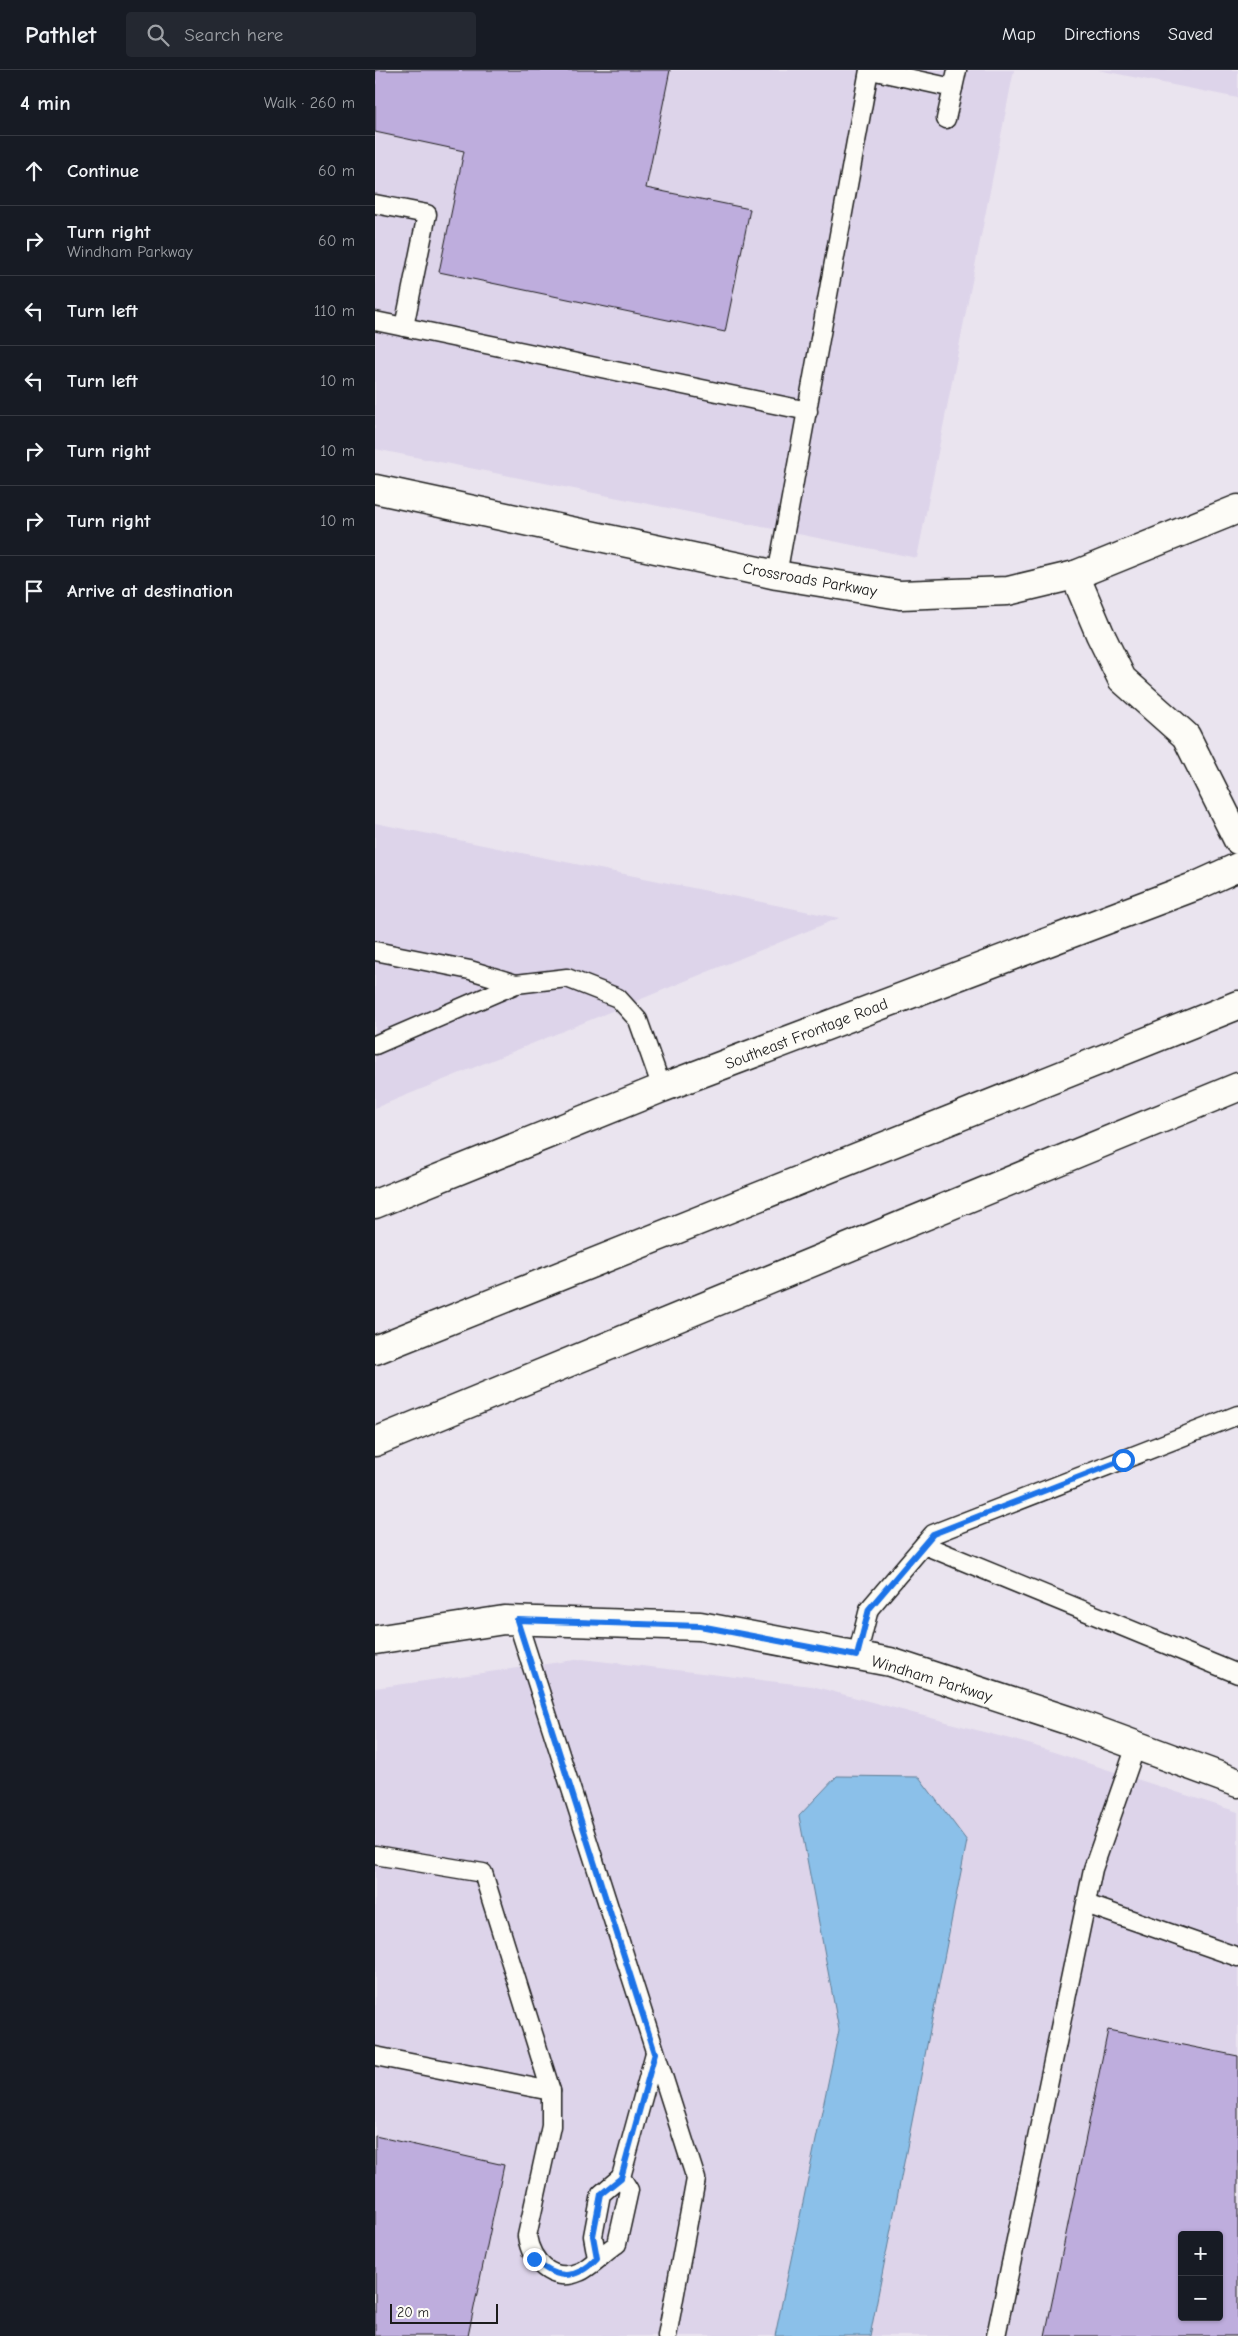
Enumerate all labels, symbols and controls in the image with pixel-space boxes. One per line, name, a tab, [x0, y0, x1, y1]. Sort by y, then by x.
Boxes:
search box	[126, 12, 476, 57]
text: Pathlet	[25, 21, 96, 49]
icon: search	[144, 21, 172, 49]
text: Search here	[184, 24, 283, 46]
text: Map	[1002, 24, 1036, 45]
text: Directions	[1064, 24, 1140, 45]
text: Saved	[1168, 24, 1213, 45]
text: 4 min	[20, 91, 71, 115]
text: Walk · 260 m	[264, 94, 355, 112]
icon: ahead	[20, 157, 48, 185]
text: Continue	[67, 160, 139, 182]
text: 60 m	[318, 162, 355, 180]
text: Turn right	[67, 221, 151, 243]
icon: right	[20, 227, 48, 255]
text: 60 m	[318, 232, 355, 250]
text: Windham Parkway	[67, 243, 193, 261]
icon: left	[20, 297, 48, 325]
text: Turn left	[67, 300, 138, 322]
text: 110 m	[314, 302, 355, 320]
icon: left	[20, 367, 48, 395]
text: Turn left	[67, 370, 138, 392]
text: 10 m	[320, 372, 355, 390]
icon: right	[20, 437, 48, 465]
text: Turn right	[67, 440, 151, 462]
text: 10 m	[320, 442, 355, 460]
icon: right	[20, 507, 48, 535]
text: Turn right	[67, 510, 151, 532]
text: 10 m	[320, 512, 355, 530]
street label: Crossroads Parkway	[741, 559, 879, 601]
icon: arrive	[20, 577, 48, 605]
text: Arrive at destination	[67, 580, 233, 602]
street label: Southeast Frontage Road	[722, 995, 890, 1073]
route start	[1112, 1449, 1135, 1472]
street label: Windham Parkway	[869, 1652, 995, 1706]
map controls	[1178, 2231, 1223, 2321]
button: +	[1178, 2231, 1223, 2276]
route end	[523, 2248, 546, 2271]
button: −	[1178, 2276, 1223, 2321]
scale bar	[390, 2301, 497, 2324]
text: 20 m	[397, 2304, 429, 2321]

